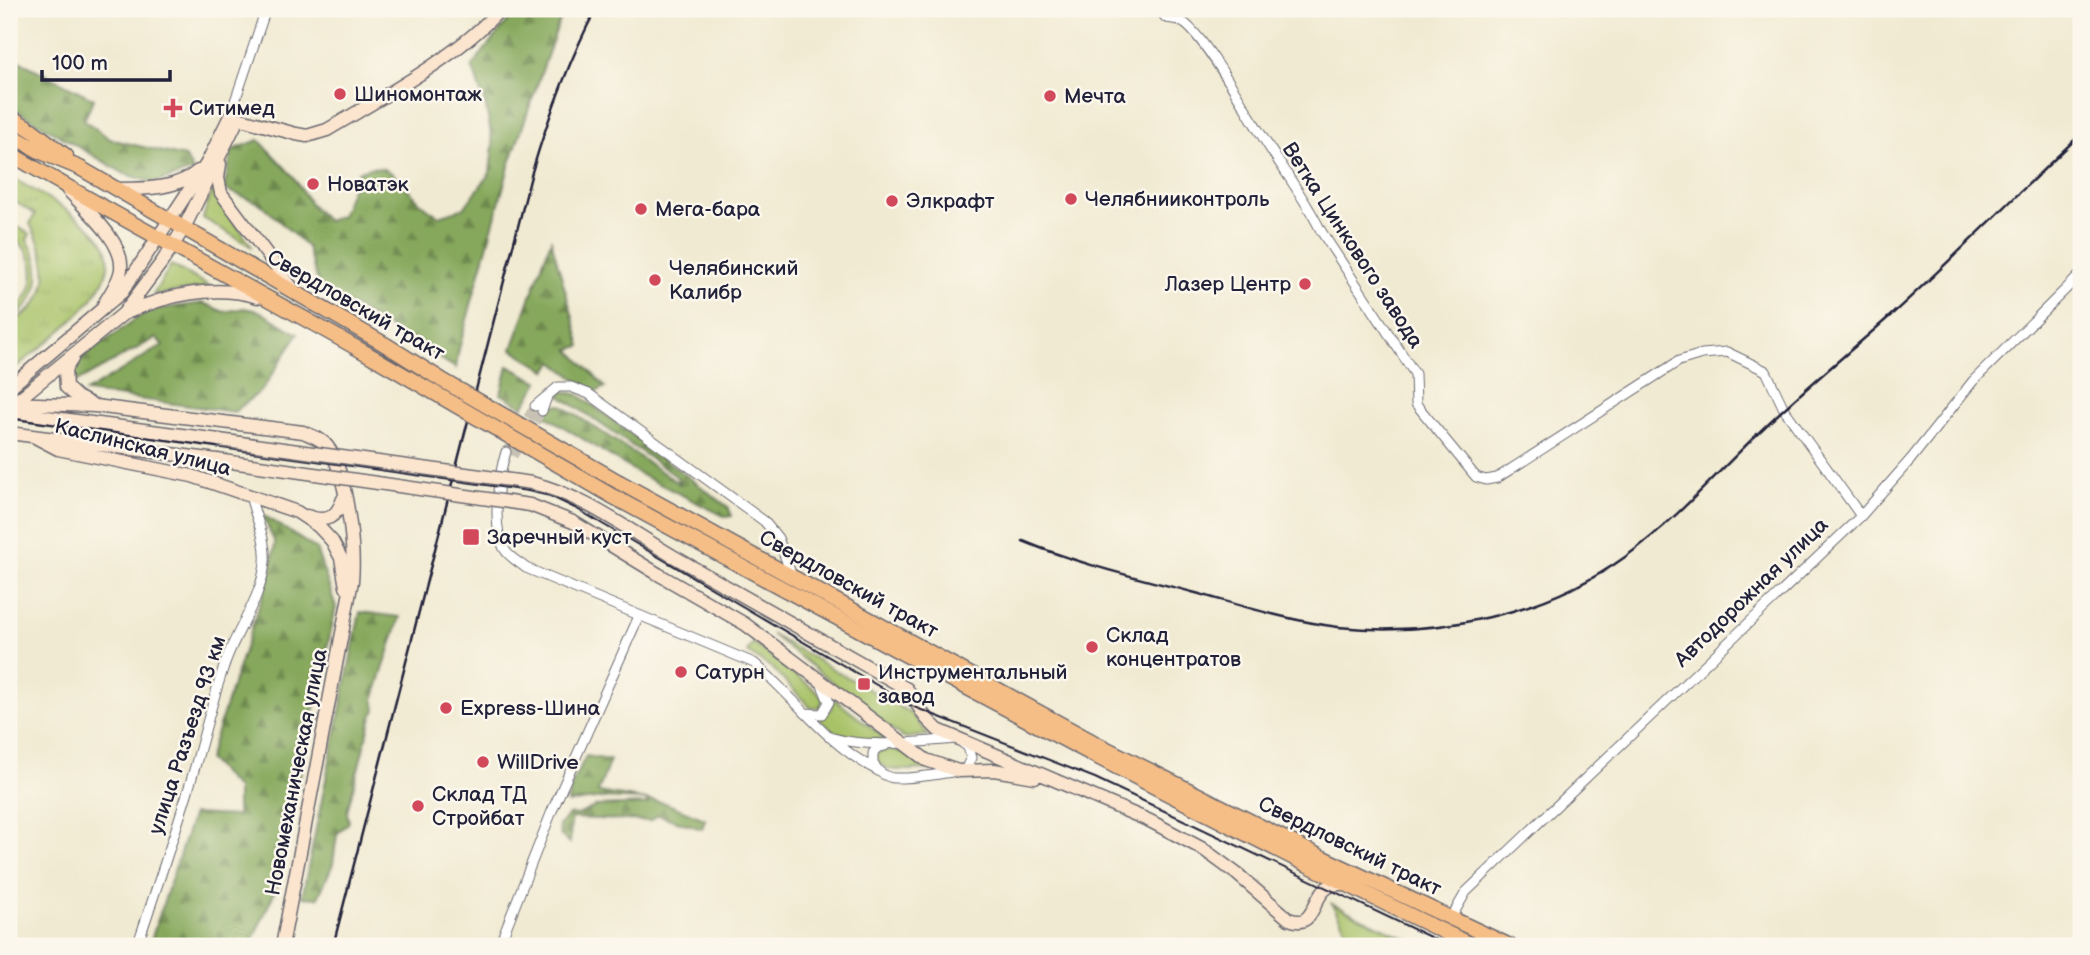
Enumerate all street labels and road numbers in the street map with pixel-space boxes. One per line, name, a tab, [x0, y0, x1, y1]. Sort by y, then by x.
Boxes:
street label: Ветка Цинкового завода	[1277, 138, 1429, 353]
street label: Свердловский тракт	[263, 244, 449, 367]
street label: Каслинская улица	[52, 413, 234, 482]
street label: Автодорожная улица	[1669, 512, 1834, 673]
street label: Свердловский тракт	[755, 525, 943, 644]
street label: улица Разъезд 93 км	[144, 633, 231, 838]
street label: Новомеханическая улица	[260, 646, 333, 898]
street label: Свердловский тракт	[1254, 791, 1446, 902]

